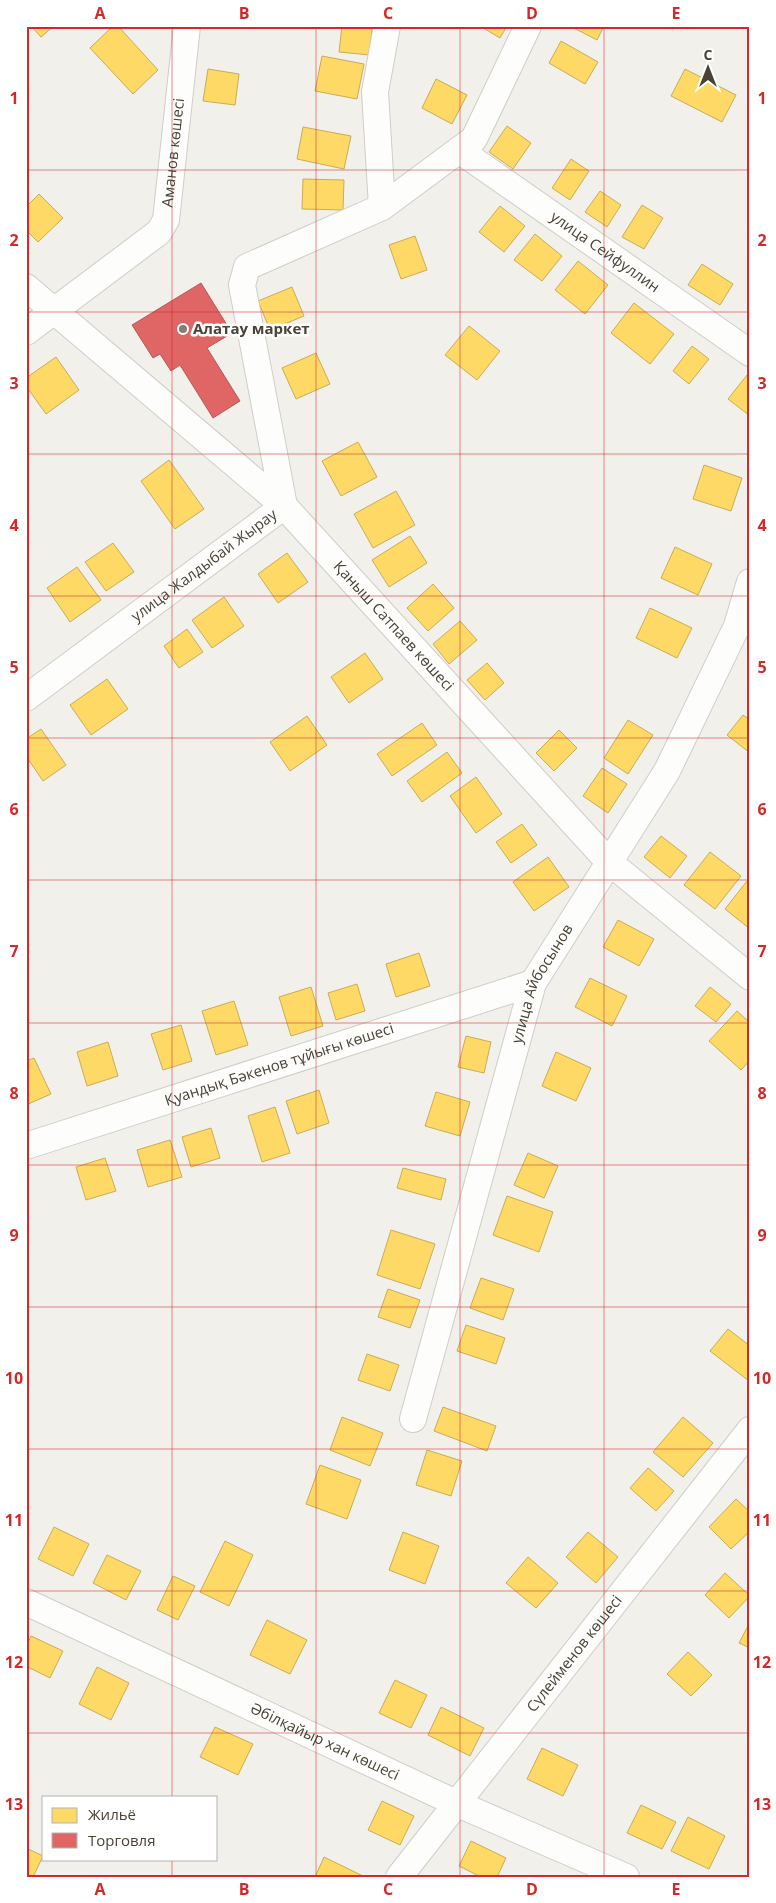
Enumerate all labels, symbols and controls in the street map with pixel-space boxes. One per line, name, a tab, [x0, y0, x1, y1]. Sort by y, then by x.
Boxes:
text: A	[94, 2, 106, 24]
text: B	[239, 2, 249, 24]
text: C	[383, 2, 393, 24]
text: D	[526, 2, 538, 24]
text: E	[672, 2, 681, 24]
north arrow	[684, 42, 734, 92]
text: С	[704, 45, 713, 64]
text: 1	[9, 87, 19, 109]
text: 1	[757, 87, 767, 109]
street label: Аманов көшесі	[156, 97, 188, 208]
street label: улица Сейфуллин	[547, 206, 664, 296]
text: 2	[9, 229, 19, 251]
text: 2	[757, 229, 767, 251]
place label: Алатау маркет	[193, 318, 310, 338]
marker: Алатау маркет	[177, 323, 189, 335]
text: 3	[9, 372, 19, 394]
text: 3	[757, 372, 767, 394]
street label: улица Жалдыбай Жырау	[127, 504, 281, 626]
text: 4	[9, 514, 19, 536]
text: 4	[757, 514, 767, 536]
street label: Қаныш Сатпаев көшесі	[330, 556, 459, 695]
text: 5	[9, 656, 19, 678]
text: 5	[757, 656, 767, 678]
text: 6	[9, 798, 19, 820]
text: 6	[757, 798, 767, 820]
street label: улица Айбосынов	[506, 920, 577, 1045]
text: 7	[9, 940, 19, 962]
text: 7	[757, 940, 767, 962]
street label: Қуандық Бәкенов тұйығы көшесі	[162, 1017, 396, 1110]
text: 8	[9, 1082, 19, 1104]
text: 8	[757, 1082, 767, 1104]
text: 9	[9, 1224, 19, 1246]
text: 9	[757, 1224, 767, 1246]
text: 10	[5, 1367, 23, 1389]
text: 10	[753, 1367, 771, 1389]
text: 11	[5, 1509, 23, 1531]
text: 11	[753, 1509, 771, 1531]
street label: Сүлейменов көшесі	[521, 1590, 626, 1716]
text: 12	[5, 1651, 23, 1673]
text: 12	[753, 1651, 771, 1673]
street label: Әбілқайыр хан көшесі	[248, 1697, 403, 1784]
text: 13	[5, 1793, 23, 1815]
text: 13	[753, 1793, 771, 1815]
legend	[42, 1796, 218, 1860]
text: Жильё	[88, 1804, 136, 1824]
text: Торговля	[88, 1830, 155, 1850]
text: A	[94, 1878, 106, 1900]
text: B	[239, 1878, 249, 1900]
text: C	[383, 1878, 393, 1900]
text: D	[526, 1878, 538, 1900]
text: E	[672, 1878, 681, 1900]

